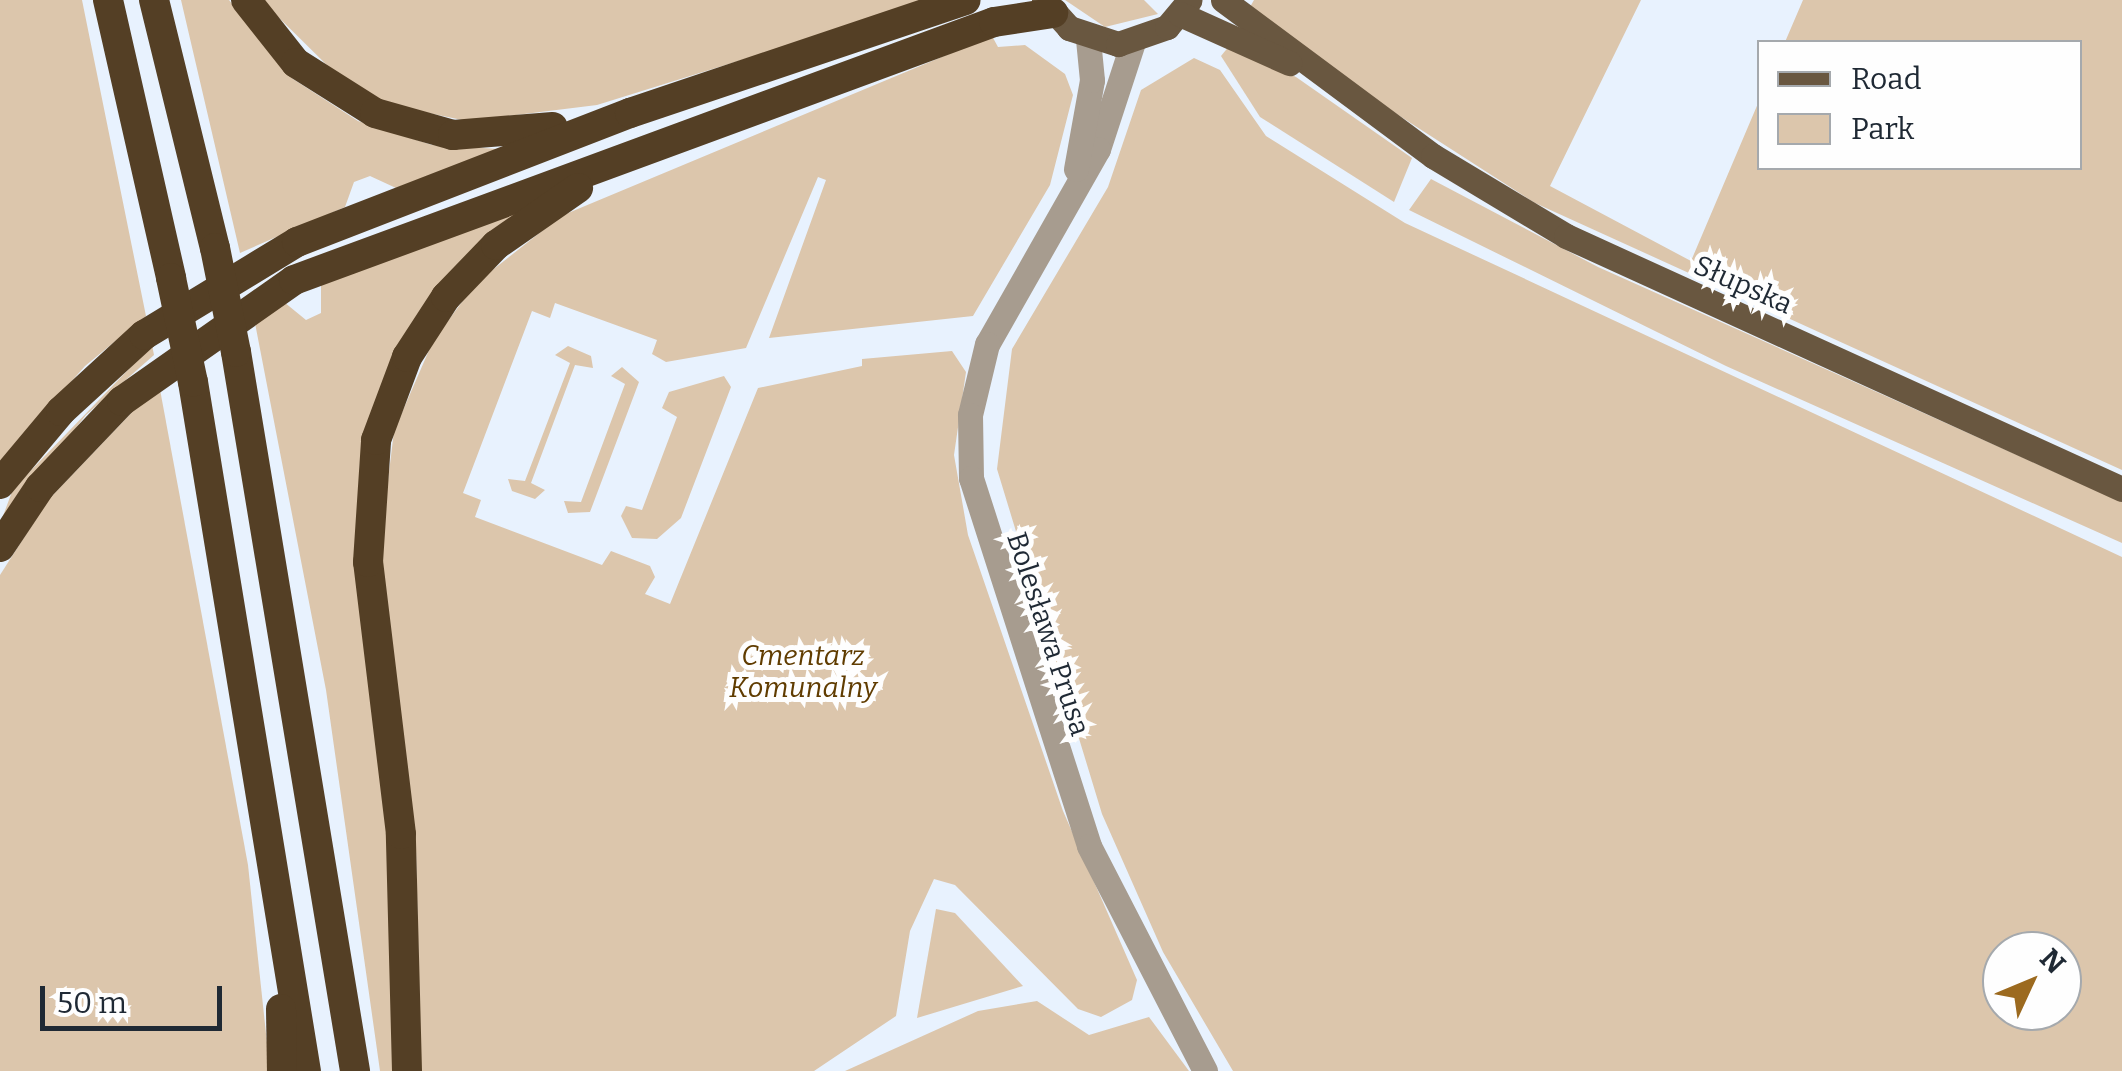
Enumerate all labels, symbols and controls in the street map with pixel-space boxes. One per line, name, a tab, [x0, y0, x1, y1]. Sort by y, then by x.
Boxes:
legend	[1757, 40, 2082, 170]
text: Road	[1851, 61, 1922, 97]
text: Park	[1851, 111, 1914, 147]
street label: Słupska	[1689, 248, 1797, 322]
street label: Bolesława Prusa	[999, 528, 1097, 740]
park label: Cmentarz Komunalny	[729, 639, 877, 705]
north arrow	[1982, 931, 2082, 1031]
text: N	[2033, 942, 2072, 980]
scale bar	[45, 966, 228, 1028]
text: 50 m	[57, 985, 127, 1021]

